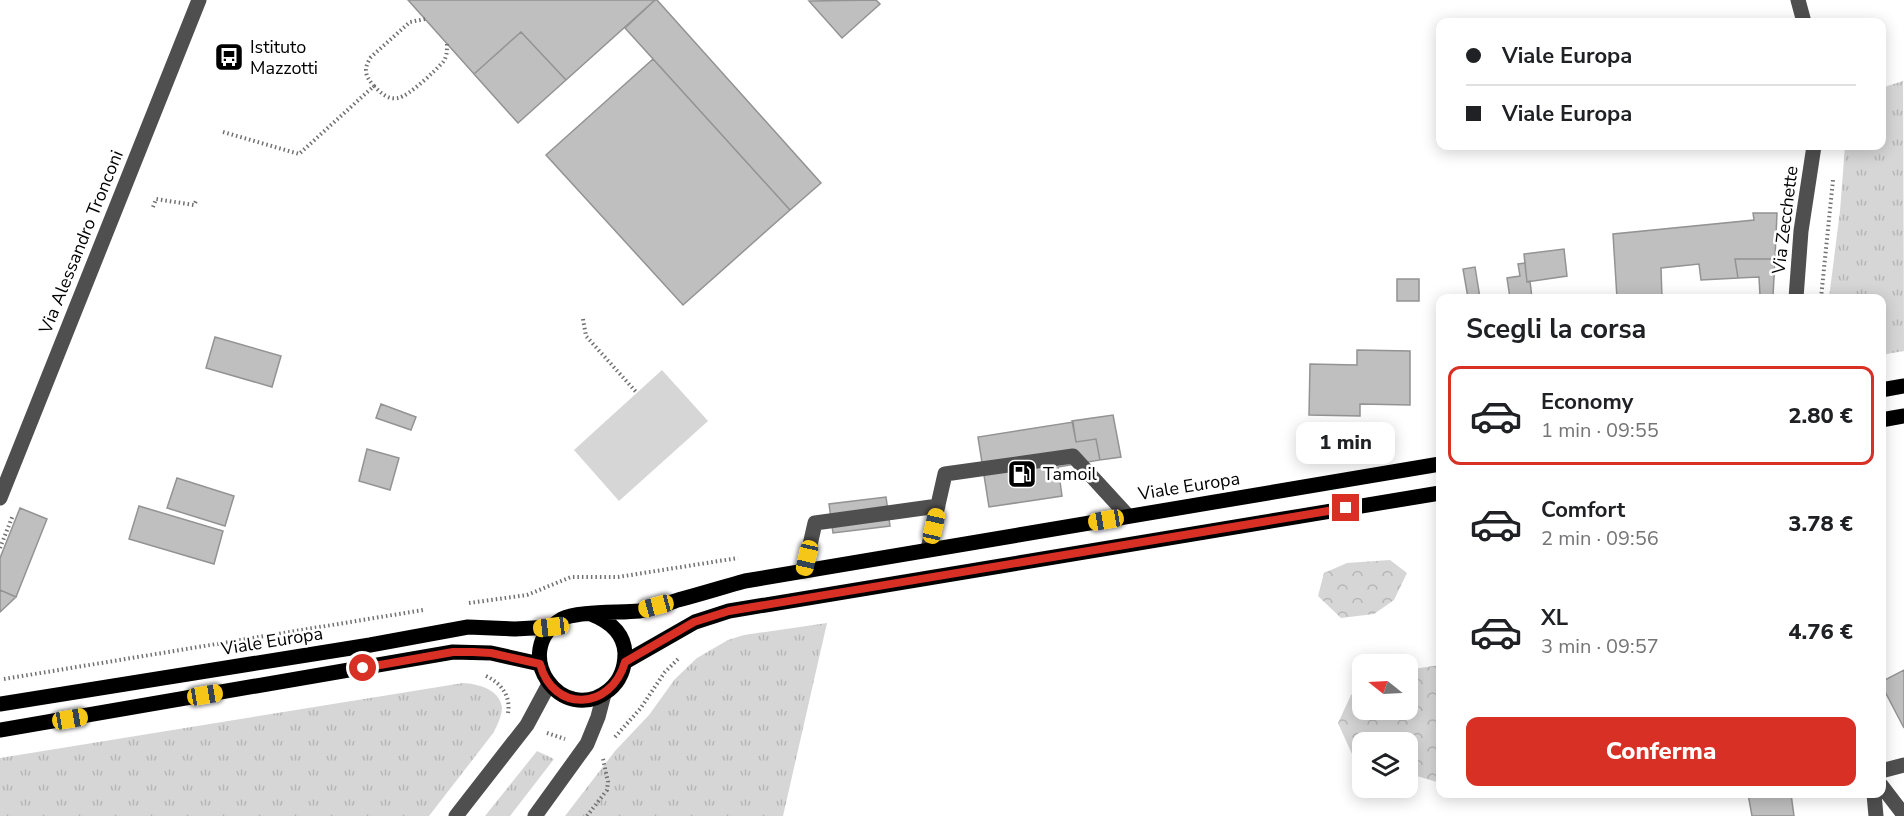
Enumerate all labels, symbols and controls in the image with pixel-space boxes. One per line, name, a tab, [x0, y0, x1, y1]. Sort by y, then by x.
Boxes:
place label: Istituto Mazzotti	[250, 35, 318, 80]
bus stop icon: Istituto Mazzotti	[213, 41, 245, 73]
text: Viale Europa	[1502, 41, 1632, 71]
text: Viale Europa	[1502, 99, 1632, 129]
street label: Via Alessandro Tronconi	[33, 147, 129, 338]
street label: Via Zecchette	[1766, 165, 1804, 276]
text: Scegli la corsa	[1466, 311, 1646, 348]
text: Economy	[1541, 387, 1633, 417]
icon: car	[1469, 389, 1523, 443]
text: 2.80 €	[1788, 401, 1853, 431]
text: 1 min · 09:55	[1541, 417, 1659, 444]
callout: 1 min	[1296, 421, 1396, 463]
text: 1 min	[1319, 429, 1372, 456]
fuel station icon: Tamoil	[1006, 458, 1038, 490]
place label: Tamoil	[1043, 462, 1098, 486]
street label: Viale Europa	[1136, 466, 1242, 506]
route end	[1332, 494, 1359, 521]
text: Comfort	[1541, 495, 1625, 525]
icon: car	[1469, 497, 1523, 551]
car	[921, 506, 947, 546]
car	[1087, 508, 1125, 532]
text: 3.78 €	[1788, 509, 1853, 539]
text: 2 min · 09:56	[1541, 525, 1659, 552]
car	[794, 538, 820, 578]
car	[636, 593, 676, 619]
text: XL	[1541, 603, 1568, 633]
icon: car	[1469, 605, 1523, 659]
car	[532, 616, 570, 638]
text: 4.76 €	[1788, 617, 1853, 647]
street label: Viale Europa	[219, 621, 325, 661]
text: 3 min · 09:57	[1541, 633, 1659, 660]
route start	[349, 654, 376, 681]
north arrow	[1352, 654, 1418, 720]
map controls	[1352, 654, 1418, 798]
car	[186, 683, 224, 707]
car	[51, 707, 89, 731]
button: Conferma	[1466, 717, 1856, 786]
button: layers	[1352, 732, 1418, 798]

